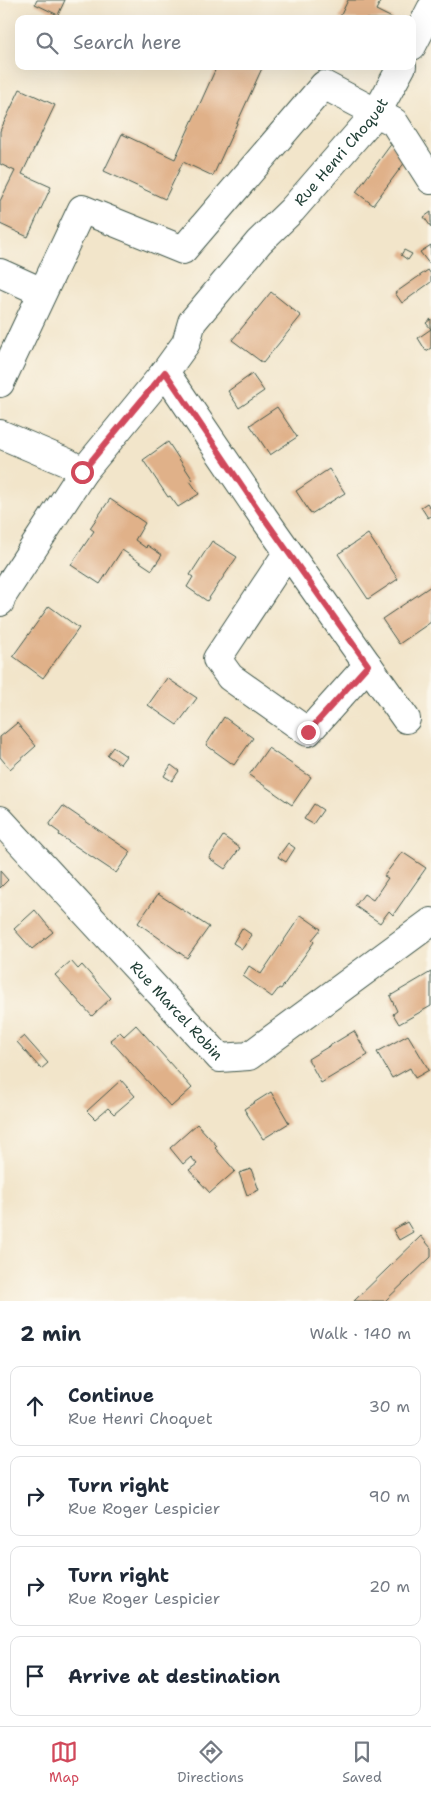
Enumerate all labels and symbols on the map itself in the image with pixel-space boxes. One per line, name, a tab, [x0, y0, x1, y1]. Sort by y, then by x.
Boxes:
street label: Rue Henri Choquet	[290, 95, 393, 210]
route start	[71, 461, 94, 484]
route end	[297, 721, 320, 744]
street label: Rue Marcel Robin	[126, 957, 227, 1065]

